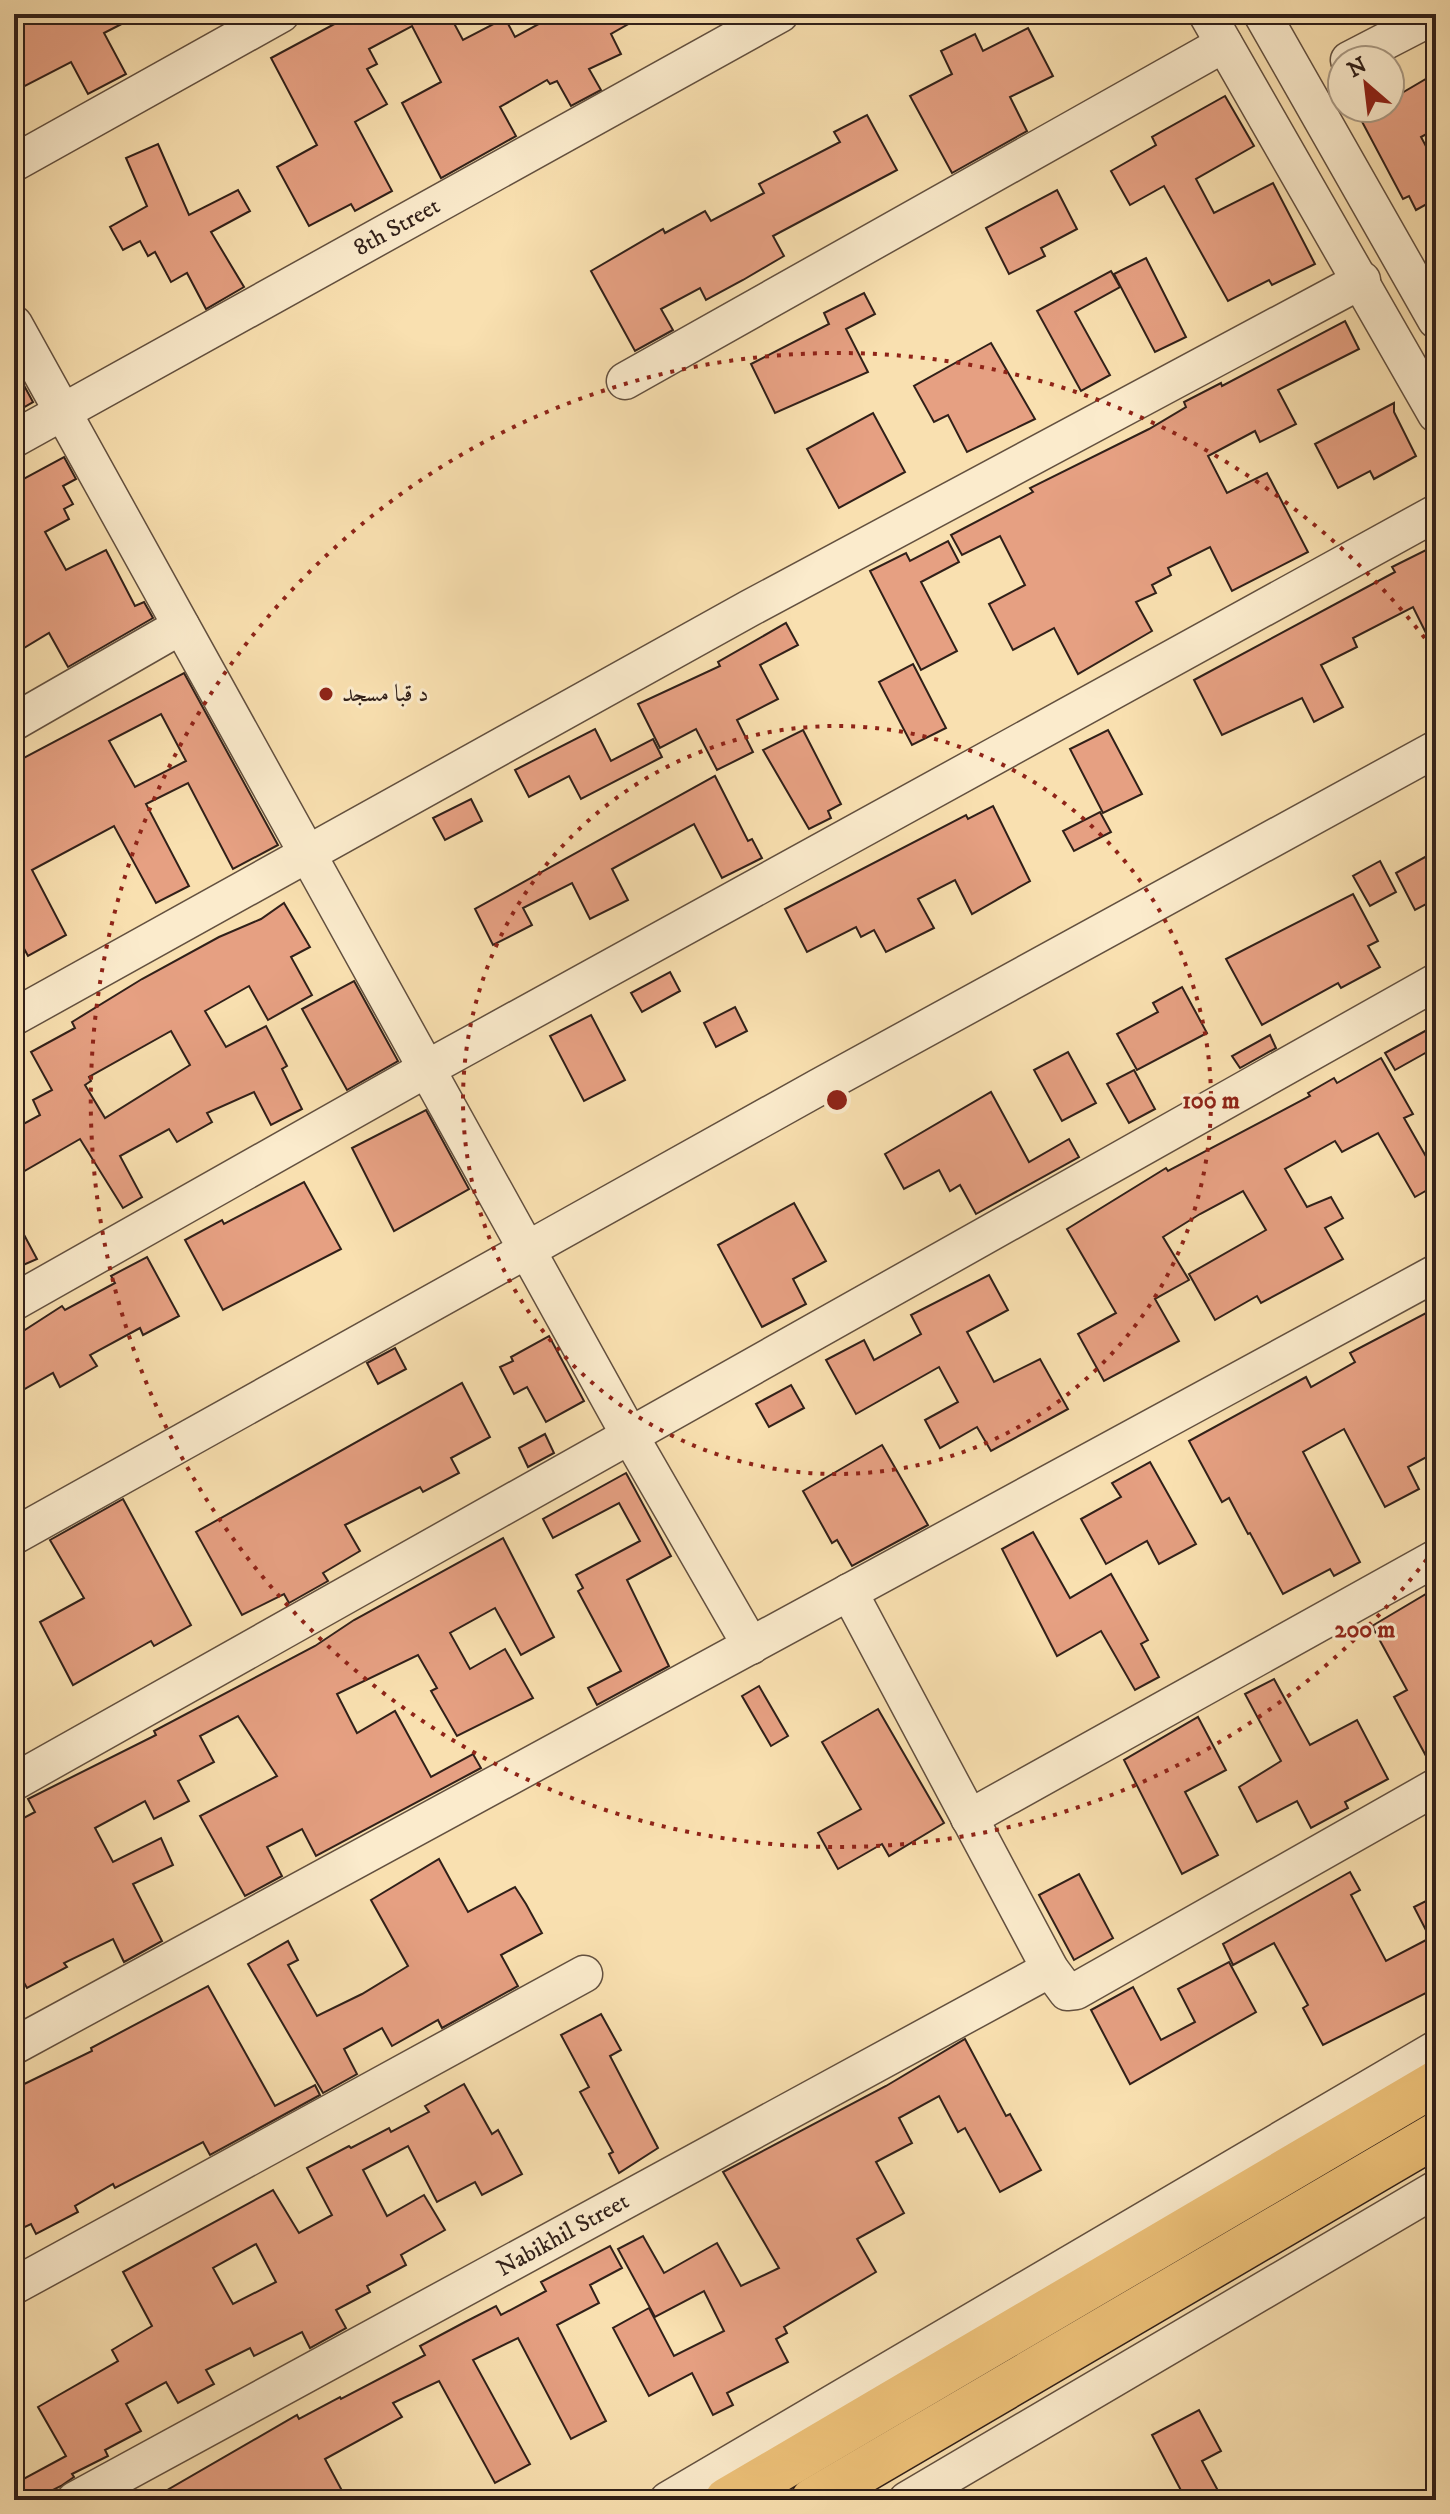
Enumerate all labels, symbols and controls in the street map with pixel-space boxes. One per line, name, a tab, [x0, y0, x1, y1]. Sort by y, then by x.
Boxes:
north arrow	[1326, 44, 1406, 124]
text: N	[1343, 52, 1372, 84]
street label: 8th Street	[349, 191, 446, 263]
place label: د قبا مسجد	[342, 679, 429, 709]
marker: د قبا مسجد	[317, 685, 335, 703]
centre of rings	[823, 1086, 851, 1114]
text: 100 m	[1182, 1086, 1240, 1116]
text: 200 m	[1335, 1615, 1395, 1645]
street label: Nabikhil Street	[492, 2186, 635, 2284]

